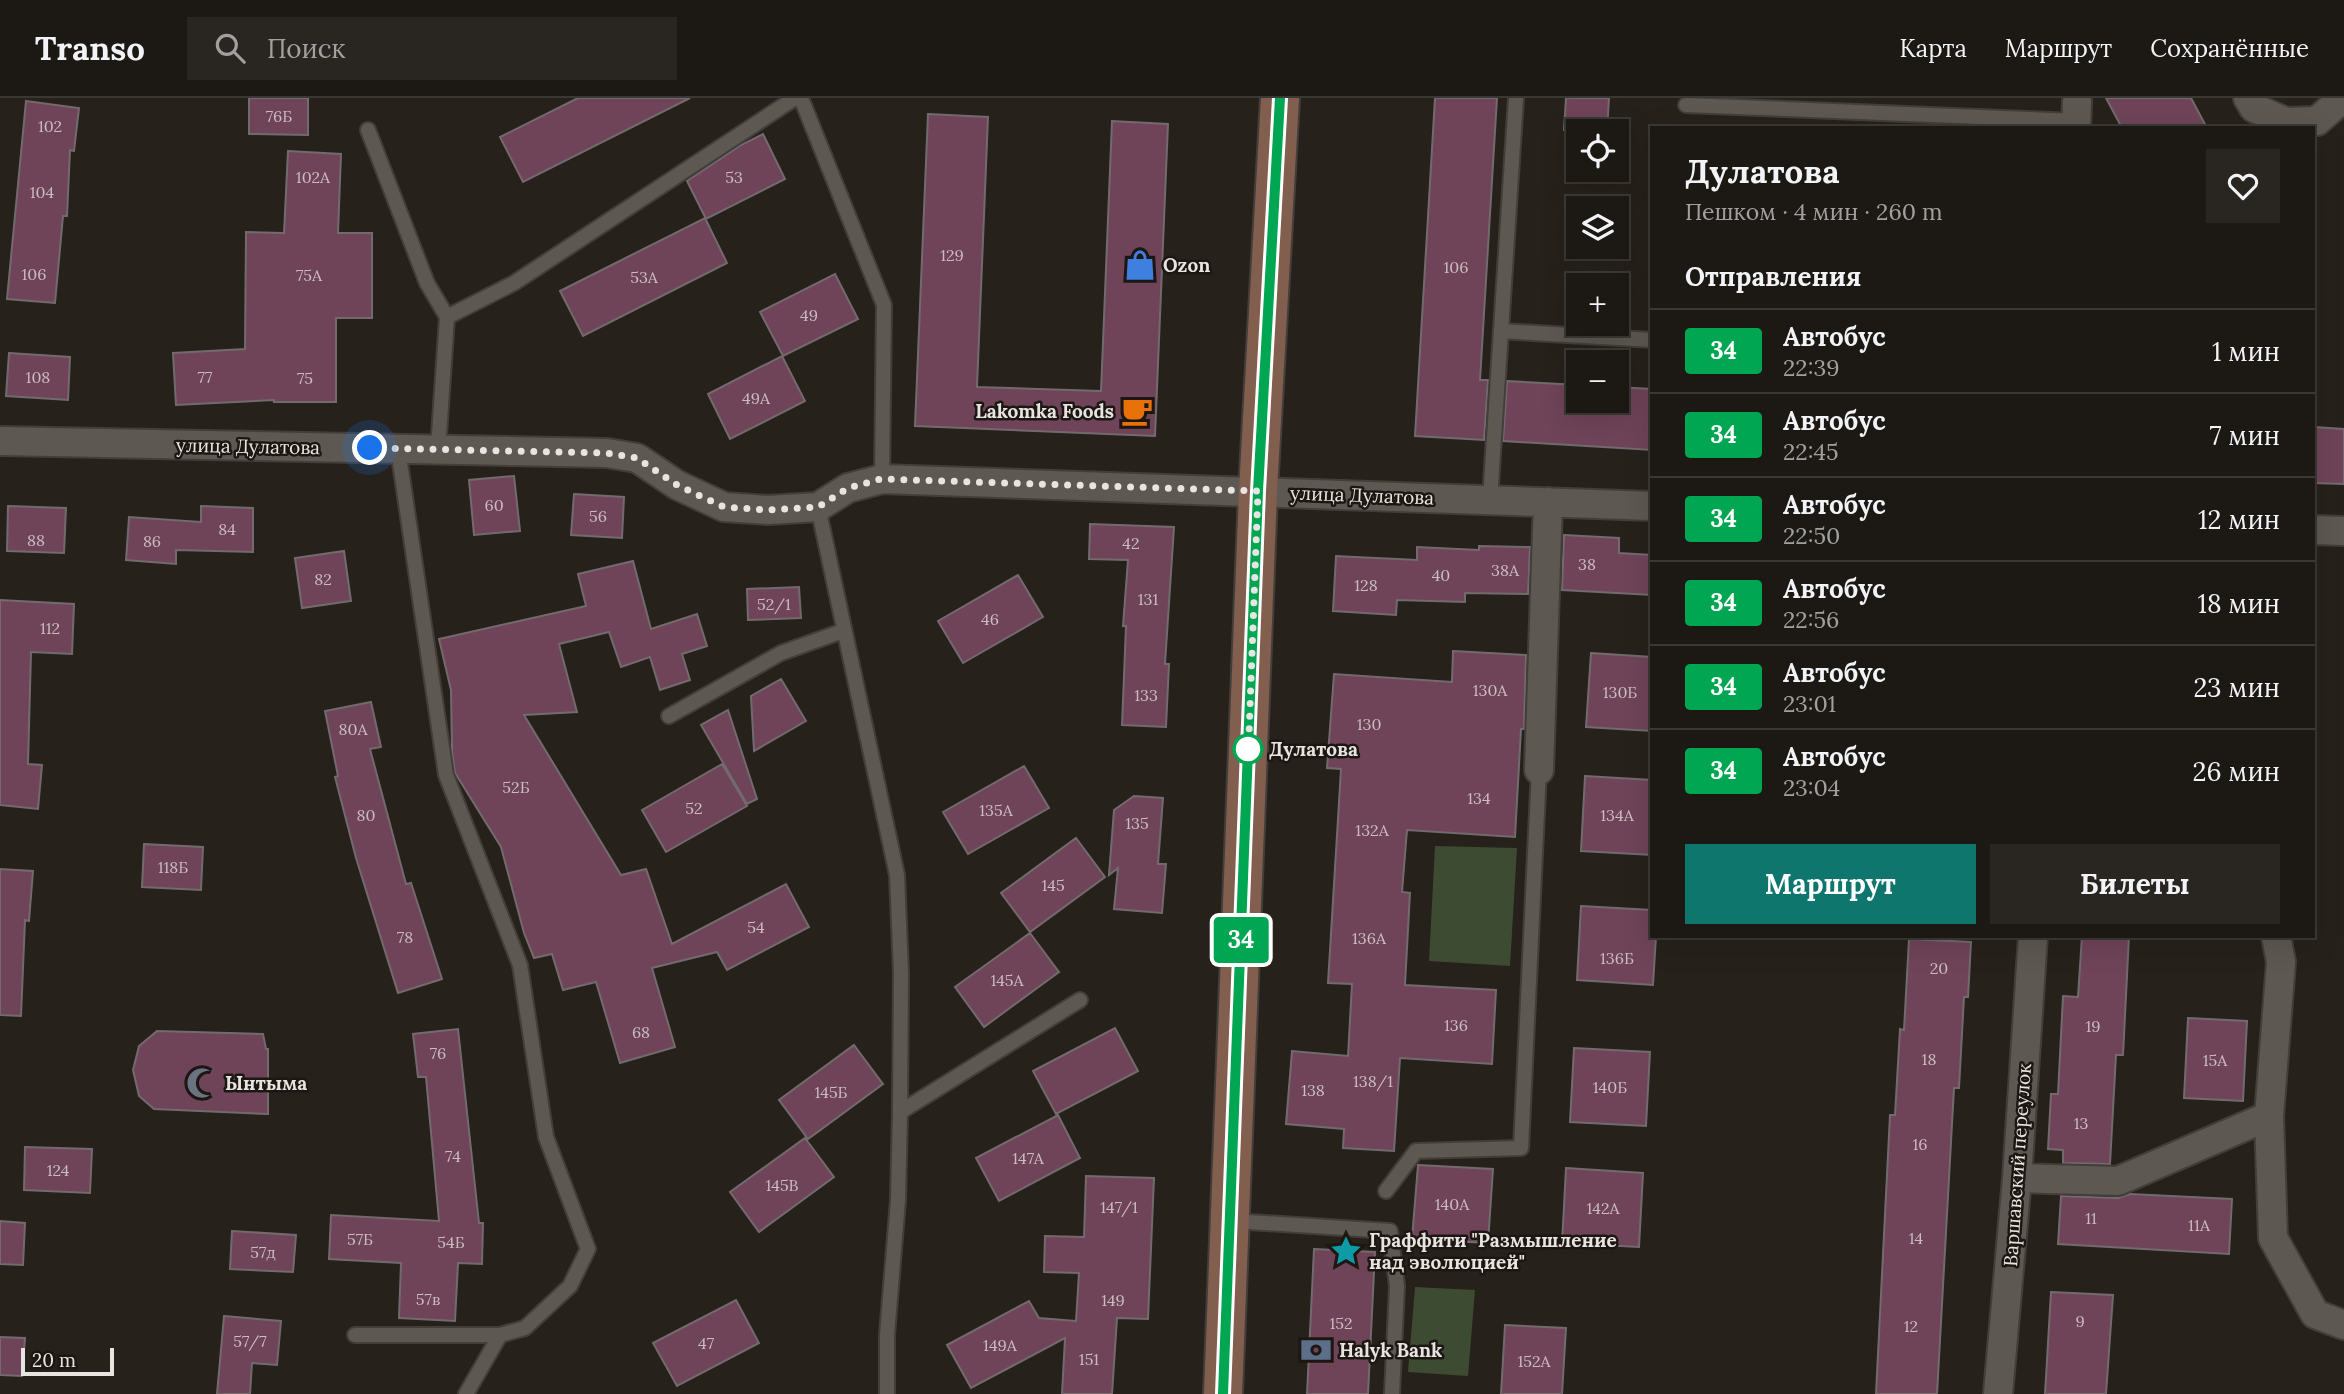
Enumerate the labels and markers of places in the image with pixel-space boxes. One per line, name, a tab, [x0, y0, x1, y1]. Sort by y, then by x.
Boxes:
shop icon: Ozon	[1123, 248, 1157, 282]
place label: Ozon	[1163, 253, 1210, 277]
cafe icon: Lakomka Foods	[1120, 394, 1154, 428]
place label: Lakomka Foods	[975, 399, 1114, 423]
marker: Дулатова	[1233, 734, 1263, 764]
place label: Дулатова	[1269, 737, 1358, 761]
mosque icon: Ынтыма	[185, 1066, 219, 1100]
place label: Ынтыма	[225, 1071, 307, 1095]
place label: Граффити "Размышление над эволюцией"	[1369, 1228, 1617, 1274]
place icon: Граффити "Размышление над эволюцией"	[1329, 1234, 1363, 1268]
bank icon: Halyk Bank	[1299, 1333, 1333, 1367]
place label: Halyk Bank	[1339, 1338, 1442, 1362]

